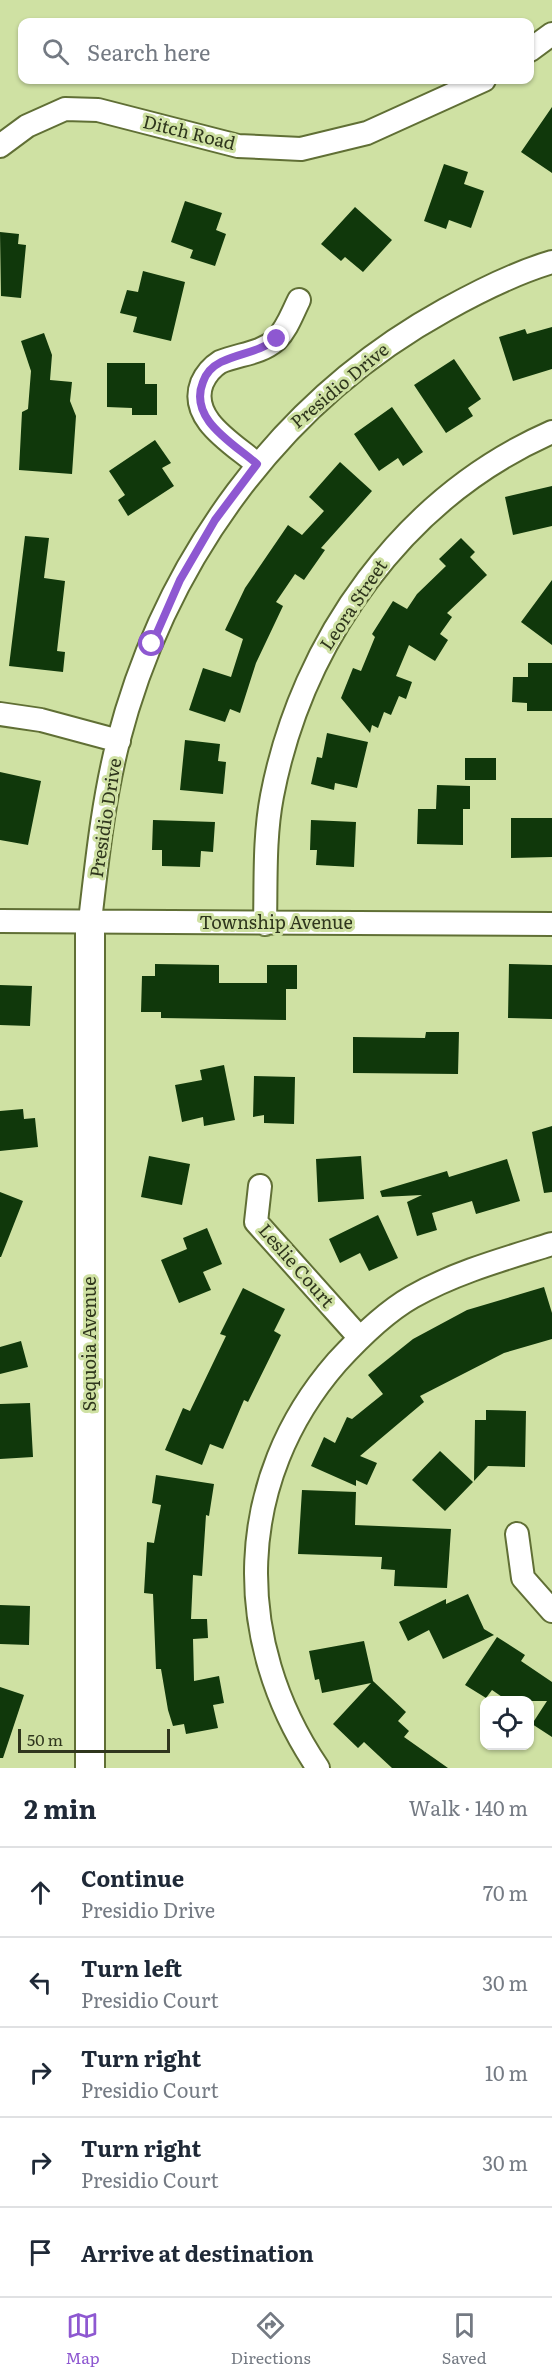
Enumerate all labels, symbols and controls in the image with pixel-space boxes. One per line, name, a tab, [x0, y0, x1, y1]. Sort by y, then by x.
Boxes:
search box	[18, 18, 534, 84]
icon: search	[39, 35, 72, 68]
text: Search here	[87, 35, 210, 68]
street label: Ditch Road	[140, 107, 238, 156]
route end	[263, 325, 289, 351]
street label: Presidio Drive	[284, 336, 394, 434]
street label: Leora Street	[312, 553, 394, 655]
route start	[138, 630, 164, 656]
street label: Presidio Drive	[82, 756, 127, 880]
street label: Township Avenue	[199, 908, 353, 935]
street label: Leslie Court	[253, 1217, 342, 1314]
street label: Sequoia Avenue	[75, 1276, 102, 1412]
map controls	[480, 1696, 534, 1750]
button: locate	[480, 1696, 534, 1750]
scale bar	[18, 1726, 170, 1754]
text: 50 m	[27, 1727, 63, 1751]
text: 2 min	[24, 1788, 97, 1827]
text: Walk · 140 m	[409, 1792, 528, 1822]
text: Continue	[81, 1861, 184, 1894]
icon: ahead	[24, 1876, 57, 1909]
text: 70 m	[483, 1877, 528, 1907]
text: Presidio Drive	[81, 1894, 215, 1924]
text: Turn left	[81, 1951, 182, 1984]
icon: left	[24, 1966, 57, 1999]
text: 30 m	[482, 1967, 528, 1997]
text: Presidio Court	[81, 1984, 219, 2014]
text: Turn right	[81, 2041, 201, 2074]
icon: right	[24, 2056, 57, 2089]
text: 10 m	[485, 2057, 528, 2087]
text: Presidio Court	[81, 2074, 219, 2104]
text: Turn right	[81, 2131, 201, 2164]
icon: right	[24, 2146, 57, 2179]
text: 30 m	[482, 2147, 528, 2177]
text: Presidio Court	[81, 2164, 219, 2194]
icon: arrive	[24, 2236, 57, 2269]
text: Arrive at destination	[81, 2236, 314, 2269]
tab: Map	[66, 2309, 100, 2369]
tab: Directions	[231, 2309, 311, 2369]
tab: Saved	[442, 2309, 486, 2369]

